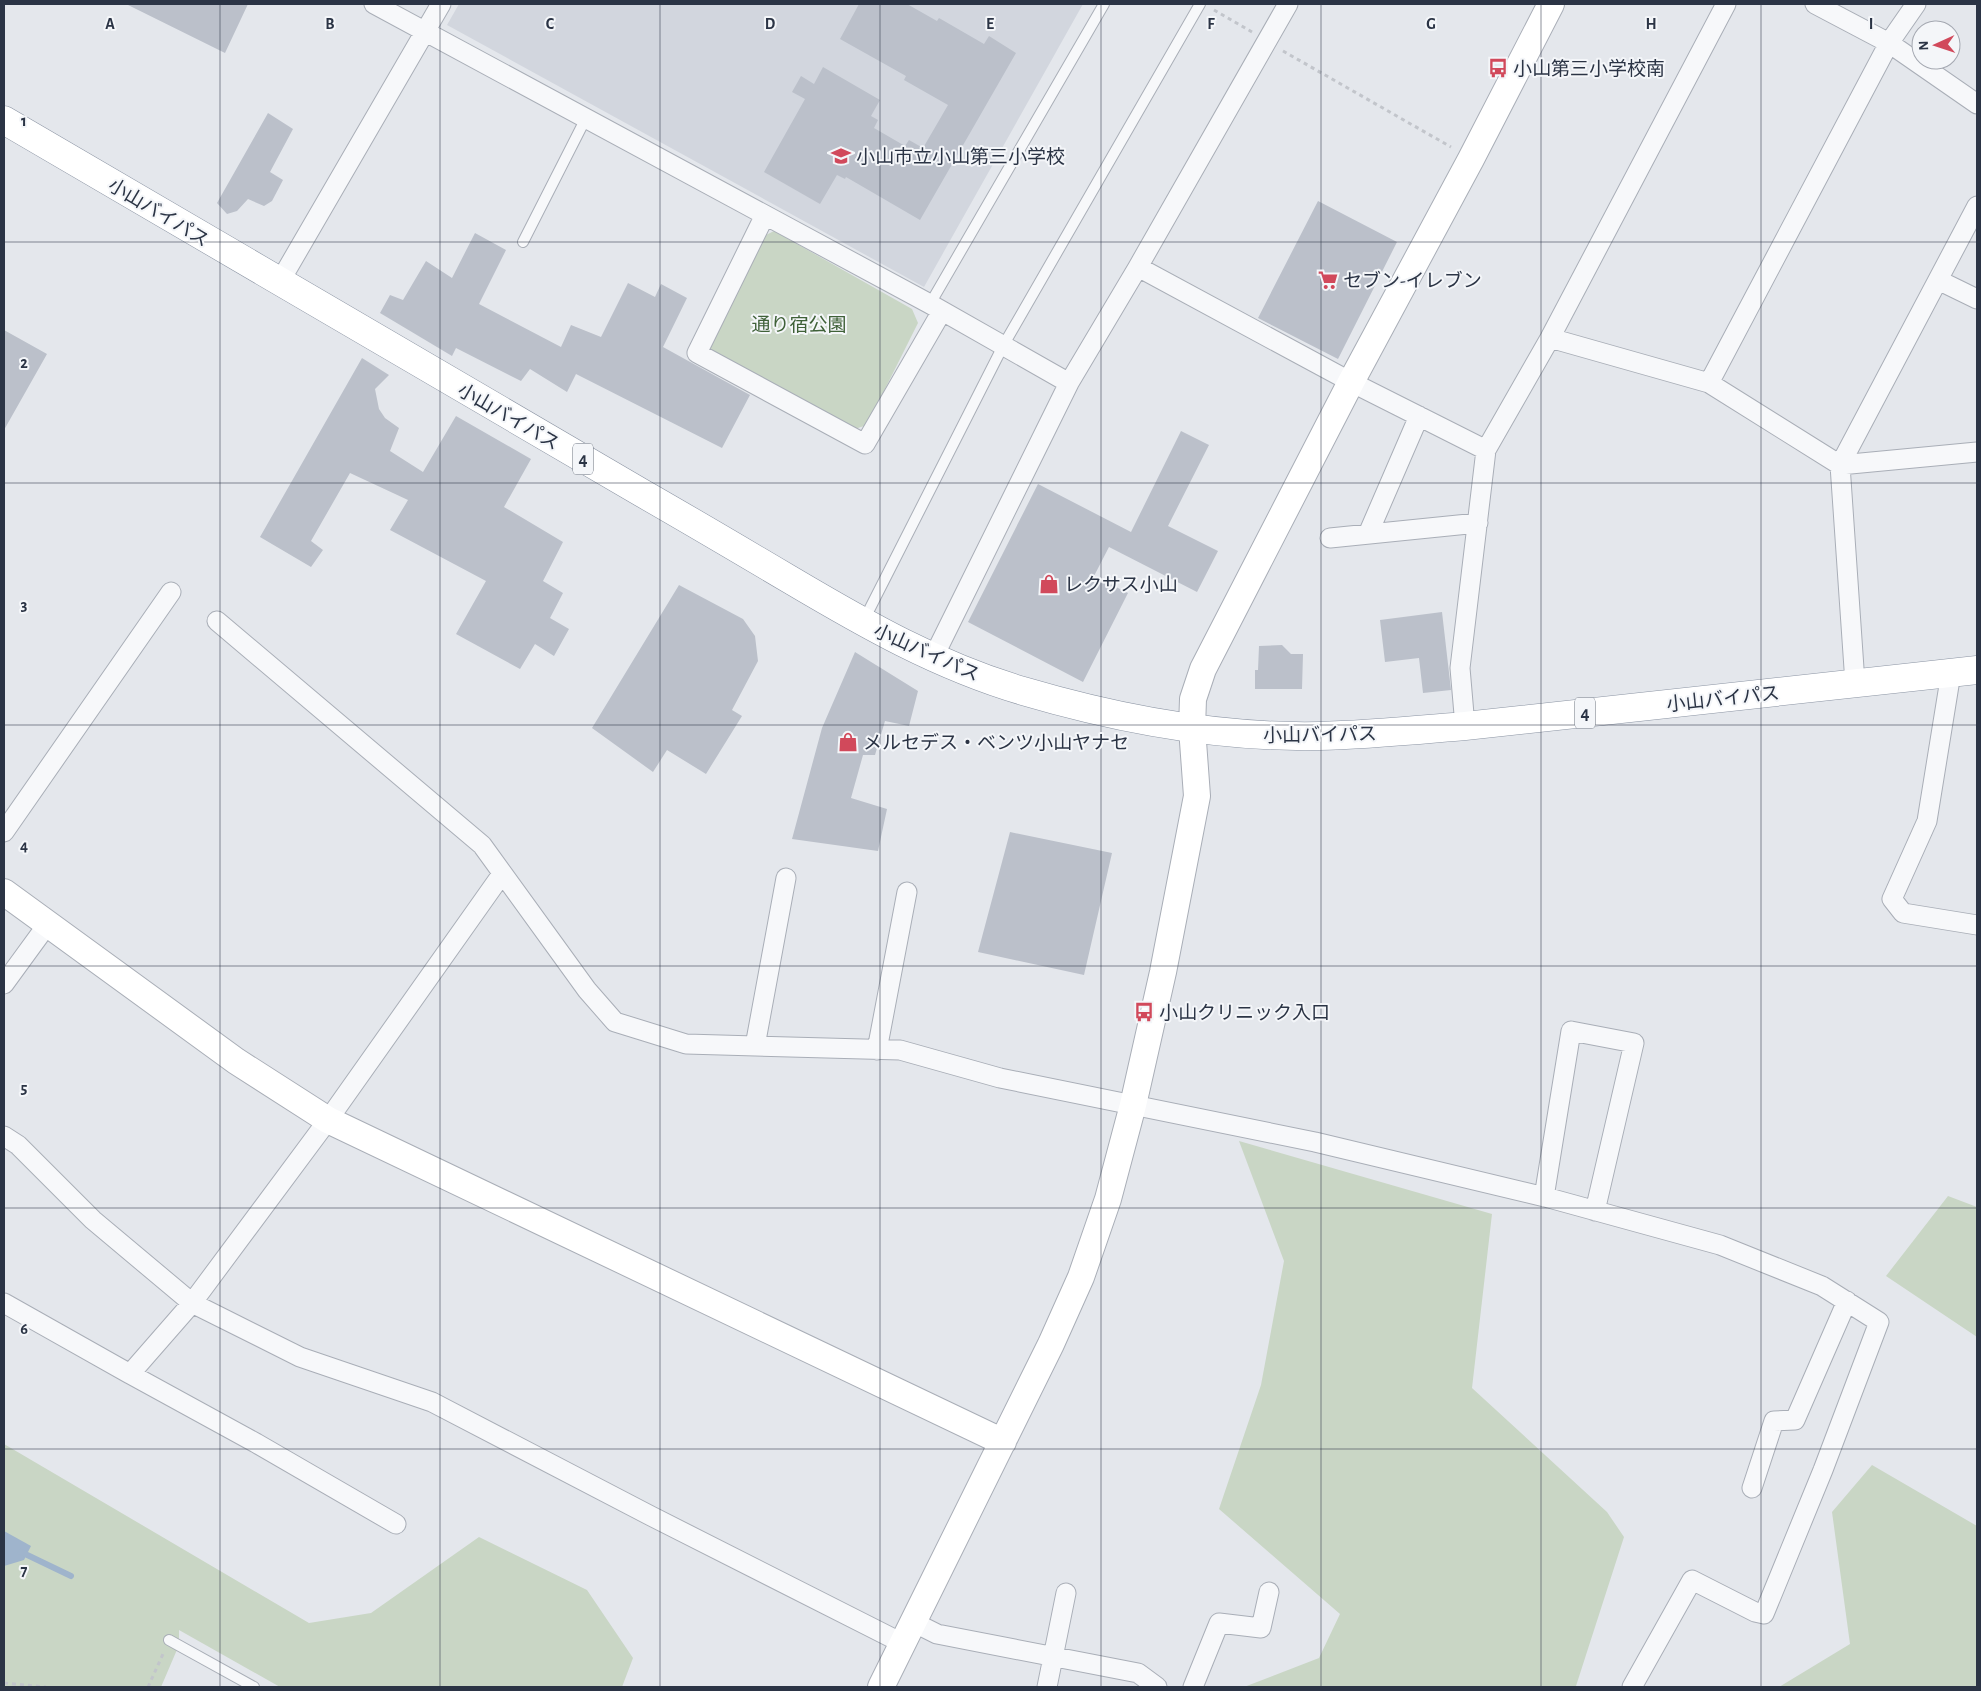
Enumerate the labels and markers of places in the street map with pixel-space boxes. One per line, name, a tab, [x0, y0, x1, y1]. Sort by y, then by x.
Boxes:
bus stop icon: 小山第三小学校南	[1487, 57, 1509, 79]
place label: 小山第三小学校南	[1513, 58, 1665, 79]
school or university icon: 小山市立小山第三小学校	[830, 145, 852, 167]
place label: 小山市立小山第三小学校	[856, 146, 1065, 167]
supermarket icon: セブン-イレブン	[1317, 269, 1339, 291]
place label: セブン-イレブン	[1343, 270, 1482, 291]
shop icon: レクサス小山	[1038, 573, 1060, 595]
place label: レクサス小山	[1064, 575, 1178, 595]
shop icon: メルセデス・ベンツ小山ヤナセ	[837, 731, 859, 753]
place label: メルセデス・ベンツ小山ヤナセ	[863, 732, 1129, 753]
bus stop icon: 小山クリニック入口	[1133, 1001, 1155, 1023]
place label: 小山クリニック入口	[1159, 1003, 1330, 1023]

